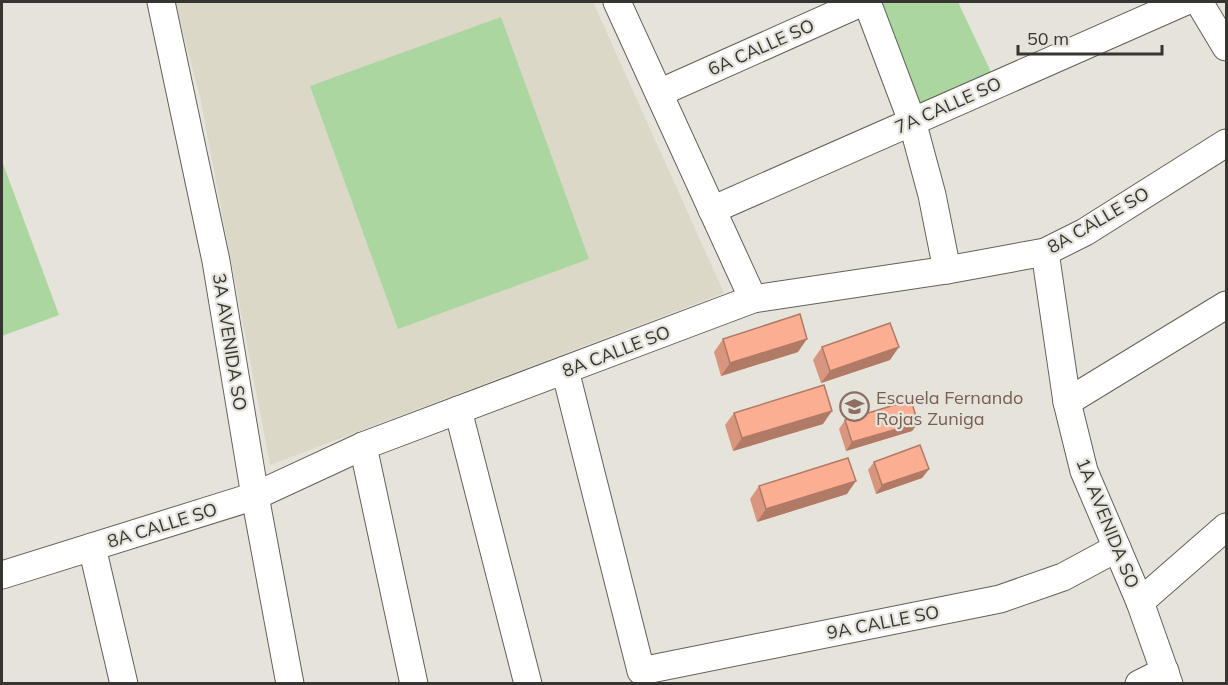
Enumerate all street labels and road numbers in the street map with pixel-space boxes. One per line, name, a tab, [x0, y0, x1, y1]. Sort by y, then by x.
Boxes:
street label: 6A CALLE SO	[704, 13, 818, 81]
street label: 7A CALLE SO	[891, 71, 1005, 139]
street label: 8A CALLE SO	[1043, 182, 1153, 258]
street label: 3A AVENIDA SO	[208, 272, 252, 412]
street label: 8A CALLE SO	[559, 320, 673, 382]
street label: 1A AVENIDA SO	[1071, 454, 1145, 592]
street label: 8A CALLE SO	[104, 497, 220, 553]
street label: 9A CALLE SO	[825, 600, 941, 644]

